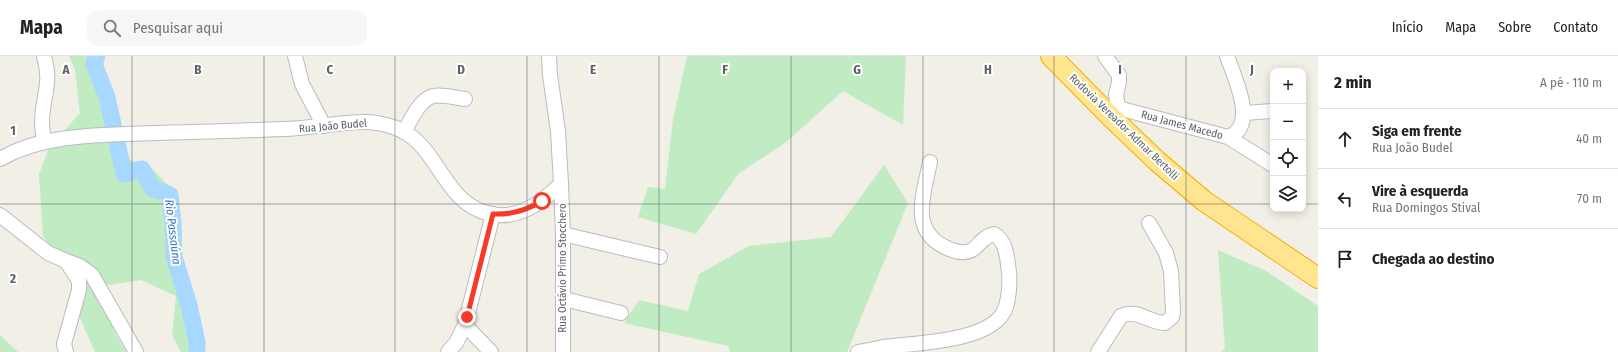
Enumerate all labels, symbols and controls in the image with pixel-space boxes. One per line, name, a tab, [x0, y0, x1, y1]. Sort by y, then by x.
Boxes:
search box	[87, 10, 367, 46]
text: Mapa	[20, 16, 63, 39]
icon: search	[101, 17, 123, 39]
text: Pesquisar aqui	[133, 19, 223, 37]
text: Início	[1392, 19, 1423, 36]
text: Mapa	[1445, 19, 1476, 36]
text: Sobre	[1498, 19, 1531, 36]
text: Contato	[1553, 19, 1598, 36]
text: A	[61, 62, 70, 77]
text: B	[194, 62, 202, 77]
text: C	[327, 62, 334, 77]
text: D	[457, 62, 465, 77]
text: E	[590, 62, 596, 77]
text: F	[722, 62, 728, 77]
text: G	[853, 62, 861, 77]
text: H	[984, 62, 992, 77]
text: I	[1118, 62, 1122, 77]
text: J	[1249, 62, 1254, 77]
map controls	[1270, 68, 1306, 212]
button: +	[1270, 68, 1306, 104]
street label: Rodovia Vereador Admar Bertolli	[1067, 71, 1182, 183]
text: 2 min	[1334, 72, 1372, 93]
text: A pé · 110 m	[1540, 75, 1602, 90]
button: −	[1270, 104, 1306, 140]
street label: Rua James Macedo	[1140, 108, 1225, 142]
street label: Rua João Budel	[298, 117, 368, 135]
text: Siga em frente	[1372, 122, 1462, 140]
text: 1	[10, 123, 16, 138]
icon: ahead	[1334, 128, 1356, 150]
text: 40 m	[1576, 131, 1602, 146]
button: locate	[1270, 140, 1306, 176]
text: Rua João Budel	[1372, 140, 1453, 155]
button: layers	[1270, 176, 1306, 212]
text: Vire à esquerda	[1372, 182, 1469, 200]
icon: left	[1334, 188, 1356, 210]
text: 70 m	[1577, 191, 1602, 206]
route start	[533, 192, 551, 210]
water label: Rio Passaúna	[162, 199, 184, 265]
text: Rua Domingos Stival	[1372, 200, 1480, 215]
street label: Rua Octávio Primo Stocchero	[556, 203, 569, 333]
icon: arrive	[1334, 248, 1356, 270]
text: Chegada ao destino	[1372, 250, 1494, 268]
text: 2	[9, 271, 16, 286]
route end	[458, 308, 476, 326]

